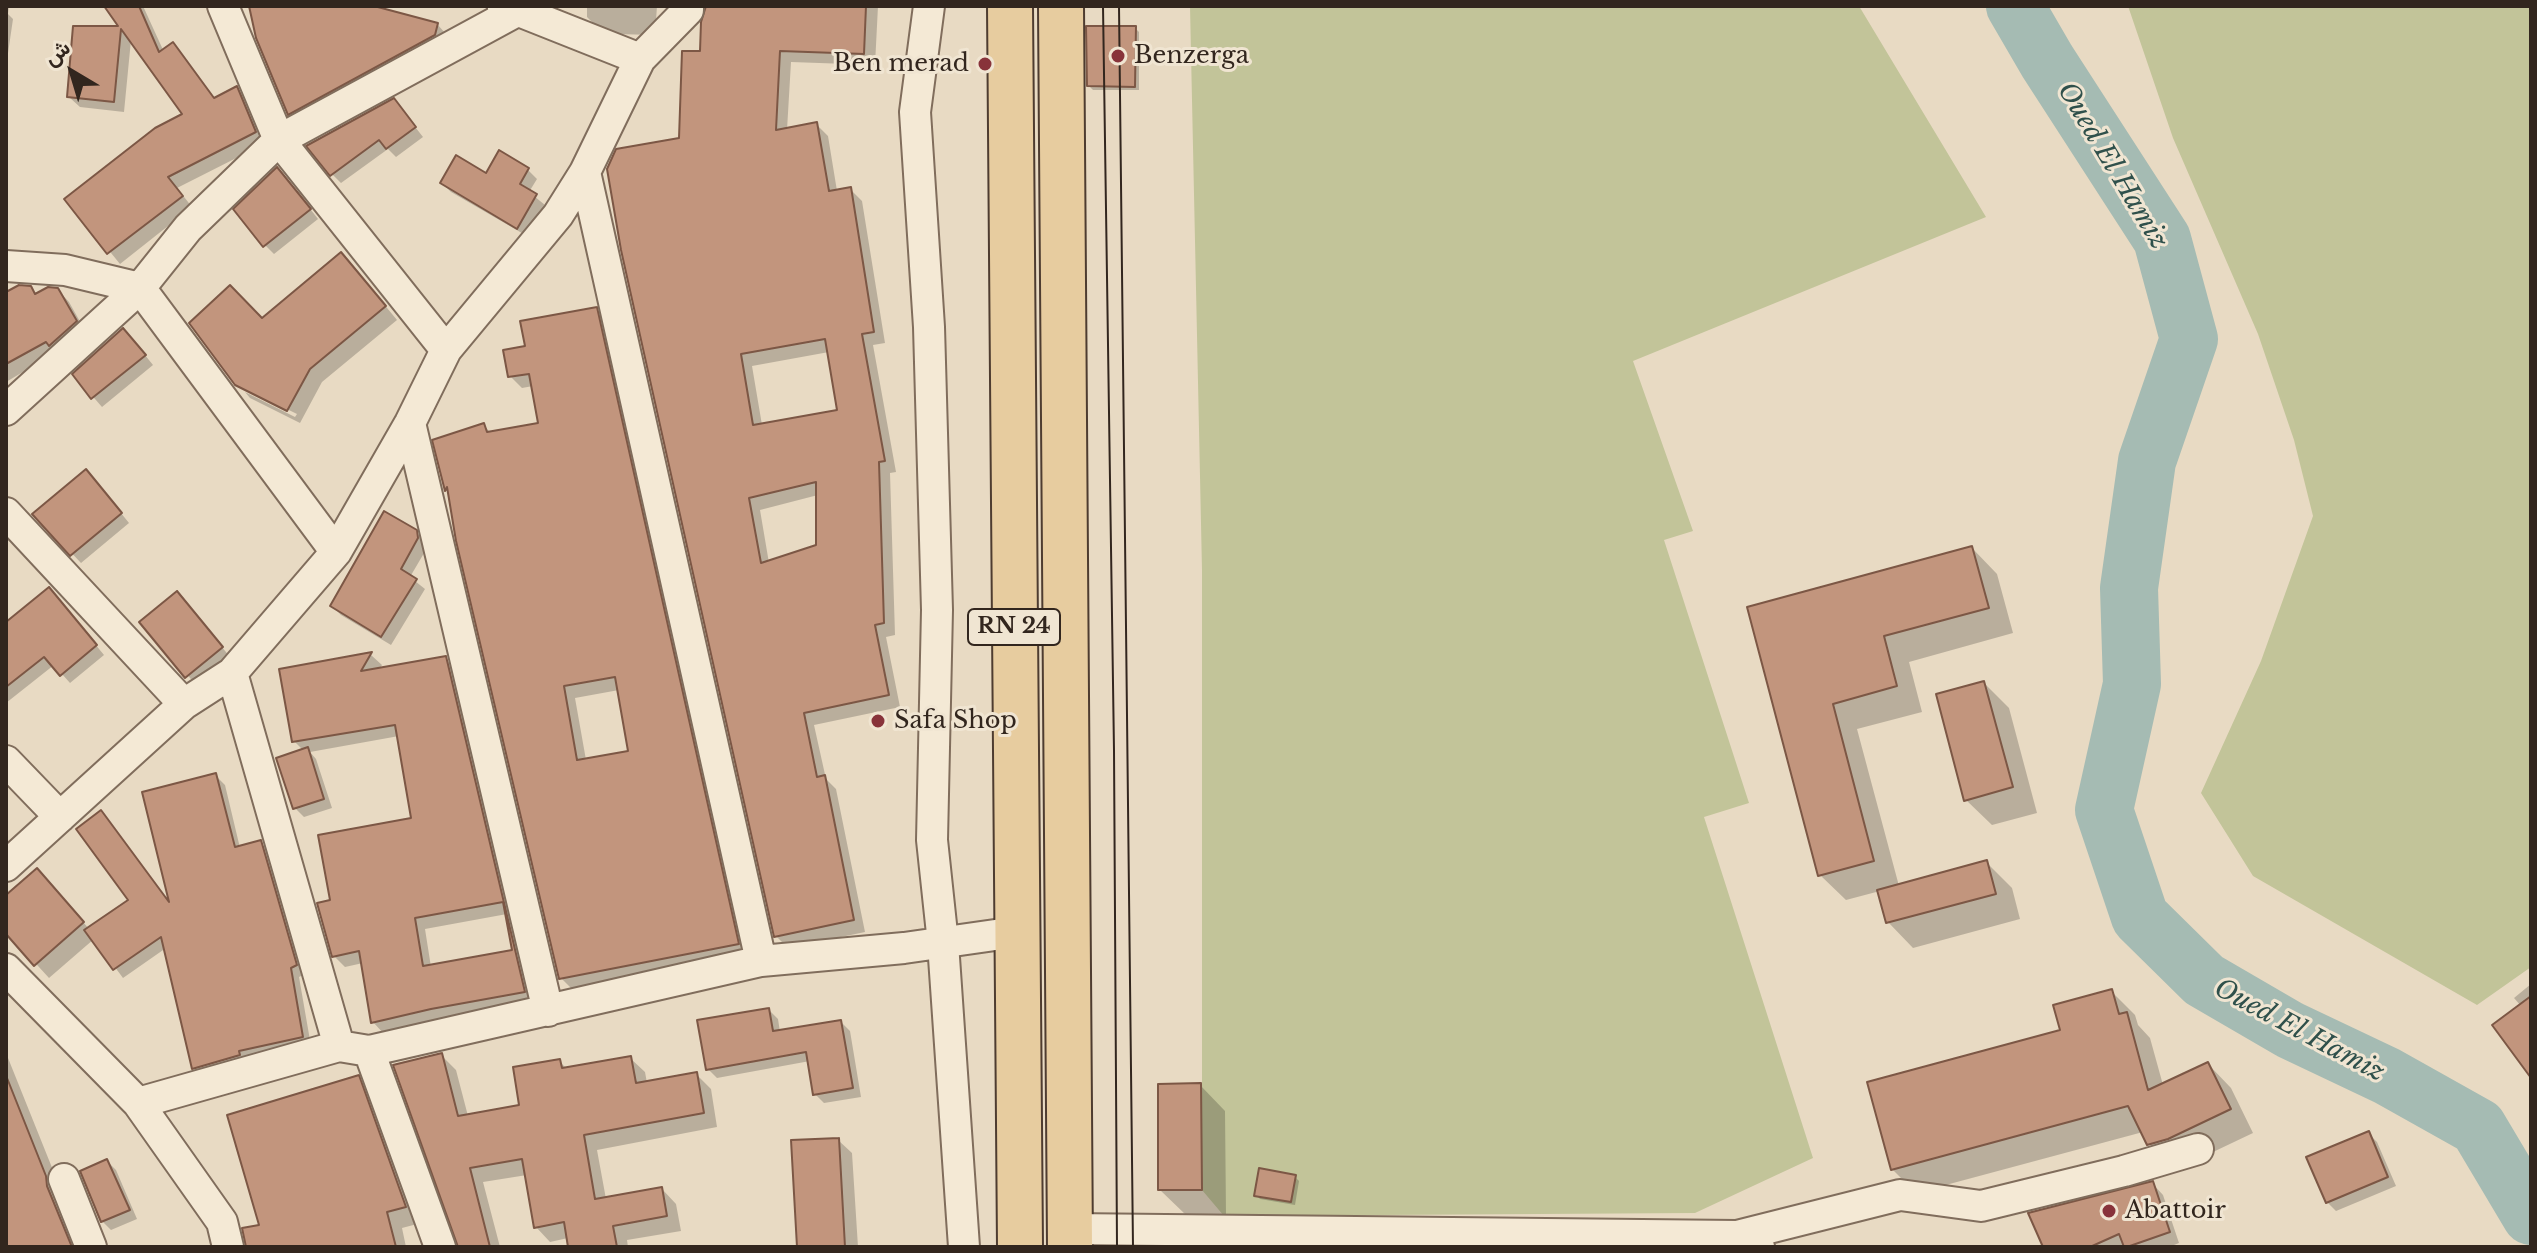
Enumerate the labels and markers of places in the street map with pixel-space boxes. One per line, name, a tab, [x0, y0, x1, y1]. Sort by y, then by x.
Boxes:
place label: Benzerga	[1134, 42, 1249, 70]
marker: Benzerga	[1109, 47, 1127, 65]
place label: Ben merad	[833, 50, 969, 78]
marker: Ben merad	[976, 55, 994, 73]
place label: Safa Shop	[894, 707, 1017, 735]
marker: Safa Shop	[869, 712, 887, 730]
place label: Abattoir	[2125, 1197, 2226, 1225]
marker: Abattoir	[2100, 1202, 2118, 1220]

